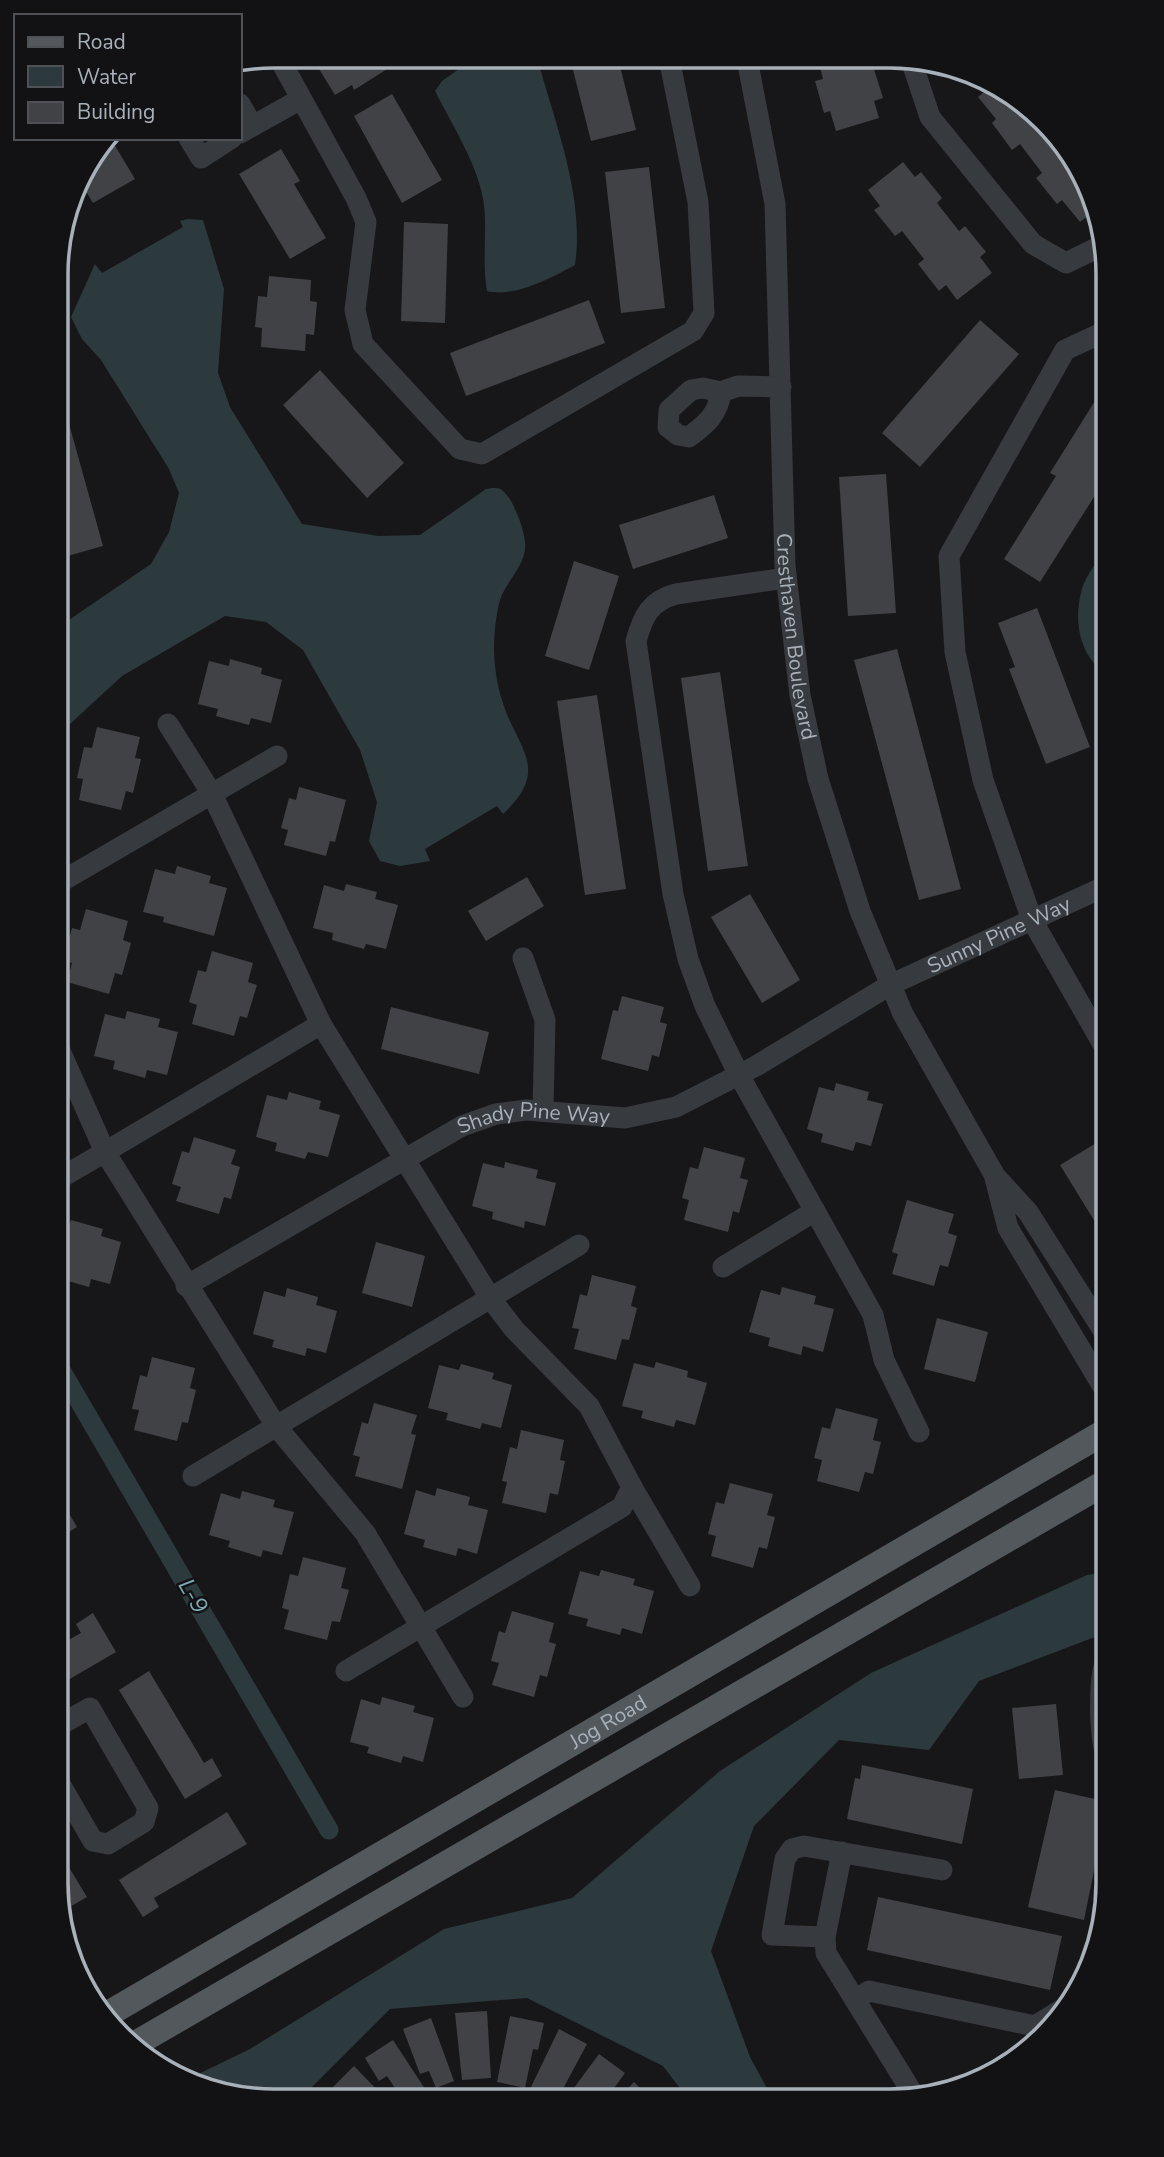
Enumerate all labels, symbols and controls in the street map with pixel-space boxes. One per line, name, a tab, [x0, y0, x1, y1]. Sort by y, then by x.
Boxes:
legend	[14, 14, 242, 140]
text: Road	[77, 28, 126, 56]
text: Water	[77, 63, 136, 91]
text: Building	[77, 98, 155, 126]
street label: Cresthaven Boulevard	[770, 533, 823, 742]
street label: Sunny Pine Way	[922, 890, 1075, 980]
street label: Shady Pine Way	[453, 1096, 611, 1141]
water label: L-9	[171, 1573, 215, 1619]
street label: Jog Road	[563, 1688, 652, 1756]

